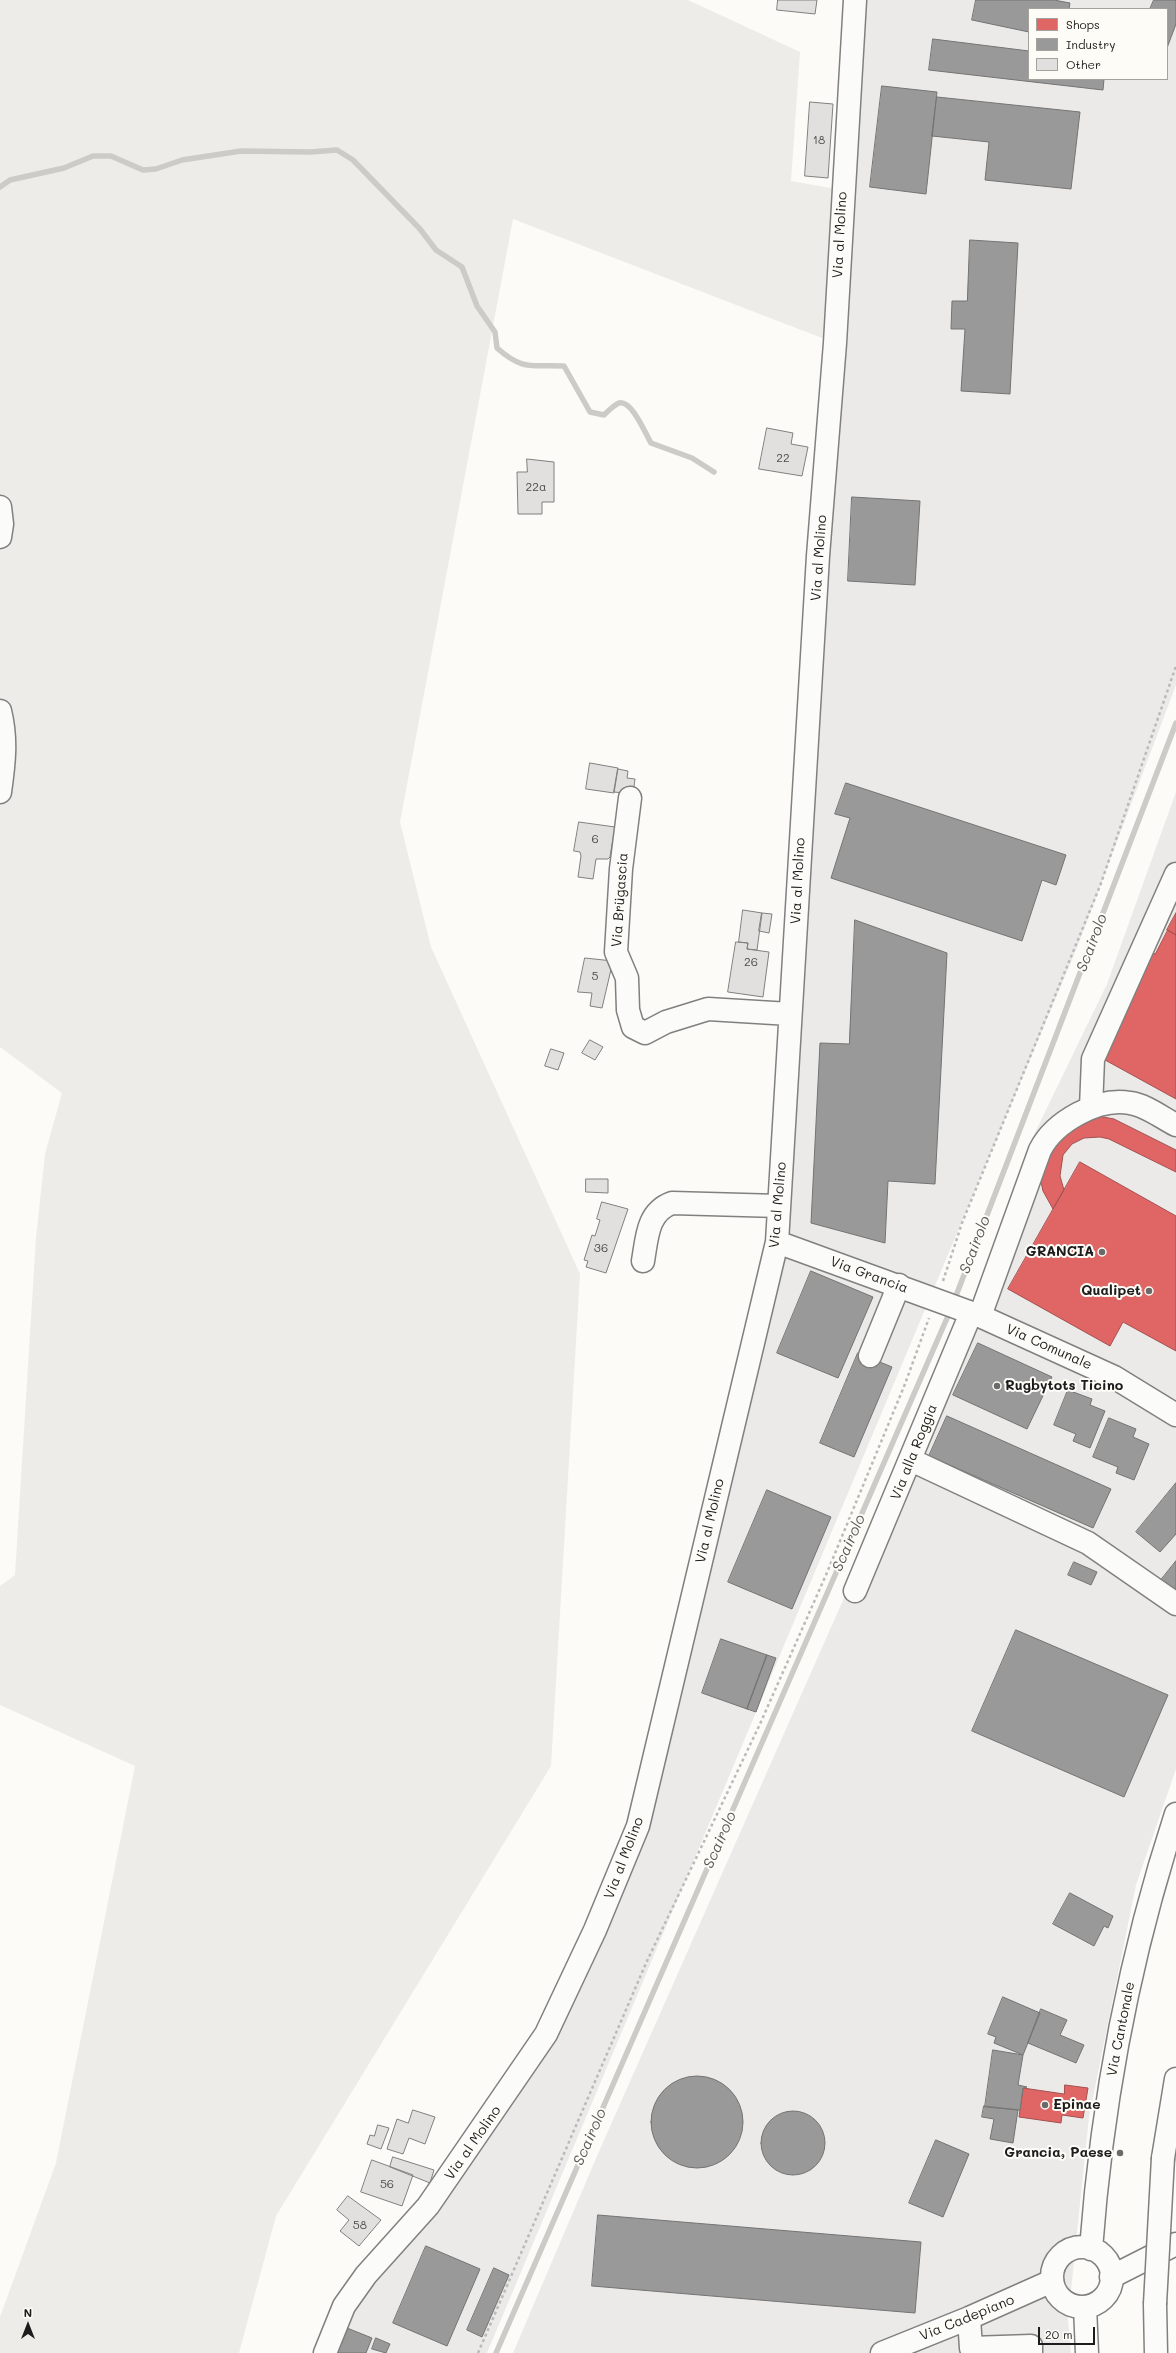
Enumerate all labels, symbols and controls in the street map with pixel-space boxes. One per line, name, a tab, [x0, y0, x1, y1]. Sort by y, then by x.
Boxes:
legend	[1028, 8, 1168, 80]
text: Shops	[1066, 16, 1100, 32]
text: Industry	[1066, 36, 1115, 52]
text: Other	[1066, 56, 1101, 72]
house number: 18	[813, 133, 825, 147]
street label: Via al Molino	[829, 191, 851, 279]
house number: 22	[776, 451, 790, 465]
house number: 22a	[526, 480, 546, 494]
street label: Via al Molino	[808, 514, 830, 602]
house number: 6	[591, 832, 599, 846]
street label: Via al Molino	[787, 837, 809, 925]
street label: Via Brügascia	[608, 852, 632, 948]
water label: Scairolo	[1073, 912, 1111, 974]
house number: 26	[744, 955, 758, 969]
house number: 5	[592, 969, 598, 983]
street label: Via al Molino	[766, 1161, 790, 1249]
water label: Scairolo	[956, 1214, 994, 1276]
house number: 36	[594, 1241, 608, 1255]
place label: GRANCIA	[1026, 1244, 1094, 1260]
marker: GRANCIA	[1097, 1247, 1107, 1257]
street label: Via Grancia	[828, 1253, 910, 1297]
place label: Qualipet	[1081, 1283, 1141, 1299]
marker: Qualipet	[1144, 1286, 1154, 1296]
street label: Via Comunale	[1003, 1321, 1095, 1373]
place label: Rugbytots Ticino	[1005, 1378, 1123, 1394]
marker: Rugbytots Ticino	[992, 1381, 1002, 1391]
street label: Via alla Roggia	[887, 1402, 941, 1502]
street label: Via al Molino	[692, 1477, 728, 1565]
water label: Scairolo	[829, 1512, 869, 1574]
water label: Scairolo	[700, 1809, 740, 1871]
street label: Via al Molino	[601, 1815, 647, 1901]
street label: Via Cantonale	[1104, 1980, 1138, 2078]
place label: Epinae	[1053, 2097, 1100, 2113]
marker: Epinae	[1040, 2100, 1050, 2110]
street label: Via al Molino	[441, 2103, 505, 2183]
water label: Scairolo	[570, 2106, 610, 2168]
place label: Grancia, Paese	[1004, 2145, 1112, 2161]
marker: Grancia, Paese	[1115, 2148, 1125, 2158]
house number: 56	[380, 2177, 394, 2191]
house number: 58	[353, 2218, 367, 2232]
street label: Via Cadepiano	[917, 2291, 1017, 2345]
north arrow	[8, 2305, 48, 2345]
text: N	[24, 2305, 32, 2320]
scale bar	[1040, 2319, 1097, 2345]
text: 20 m	[1045, 2326, 1073, 2342]

